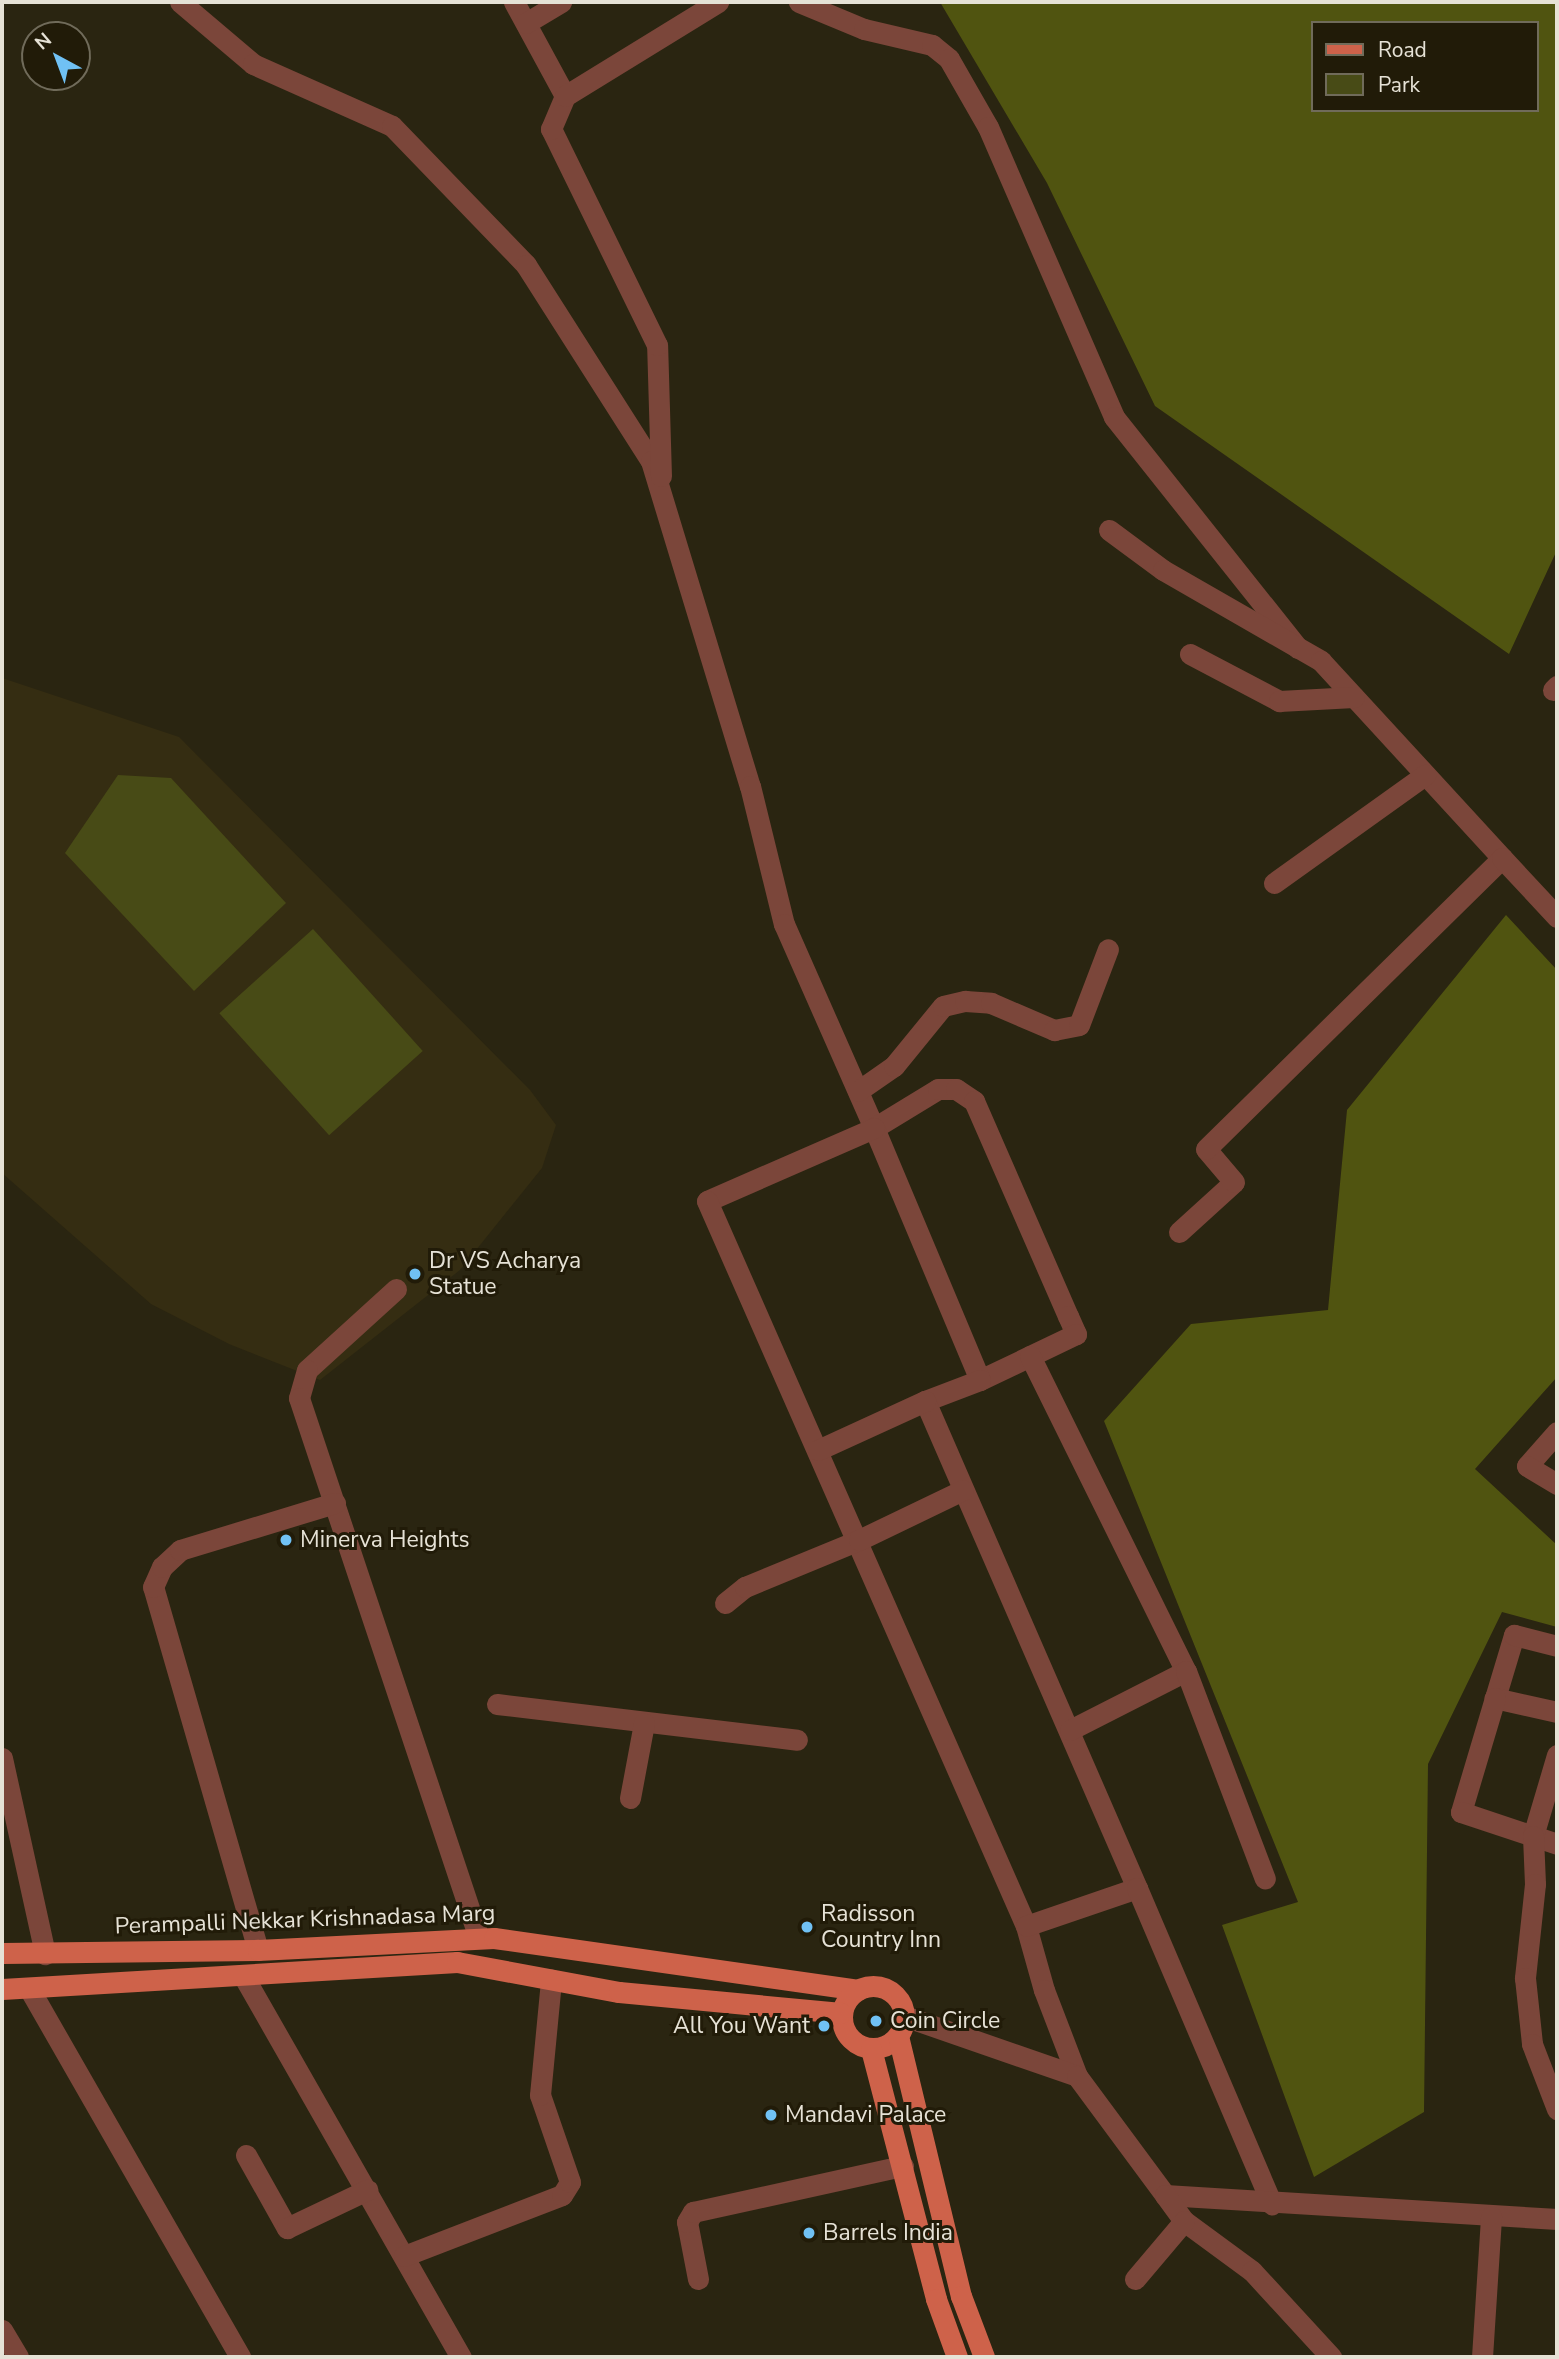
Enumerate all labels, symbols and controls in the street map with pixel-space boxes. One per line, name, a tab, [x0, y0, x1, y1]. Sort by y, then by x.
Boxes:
north arrow	[21, 21, 91, 91]
legend	[1310, 21, 1538, 112]
text: N	[30, 27, 57, 56]
text: Road	[1378, 36, 1427, 64]
text: Park	[1378, 71, 1420, 99]
place label: Dr VS Acharya Statue	[429, 1247, 581, 1301]
marker: Dr VS Acharya Statue	[407, 1266, 423, 1282]
place label: Minerva Heights	[300, 1526, 470, 1554]
marker: Minerva Heights	[278, 1532, 294, 1548]
street label: Perampalli Nekkar Krishnadasa Marg	[114, 1900, 496, 1940]
place label: Radisson Country Inn	[821, 1900, 941, 1954]
marker: Radisson Country Inn	[799, 1919, 815, 1935]
place label: Coin Circle	[890, 2007, 1000, 2035]
place label: All You Want	[673, 2012, 810, 2040]
marker: Coin Circle	[868, 2013, 884, 2029]
marker: All You Want	[816, 2018, 832, 2034]
place label: Mandavi Palace	[785, 2101, 946, 2129]
marker: Mandavi Palace	[763, 2107, 779, 2123]
place label: Barrels India	[823, 2219, 953, 2247]
marker: Barrels India	[801, 2225, 817, 2241]

